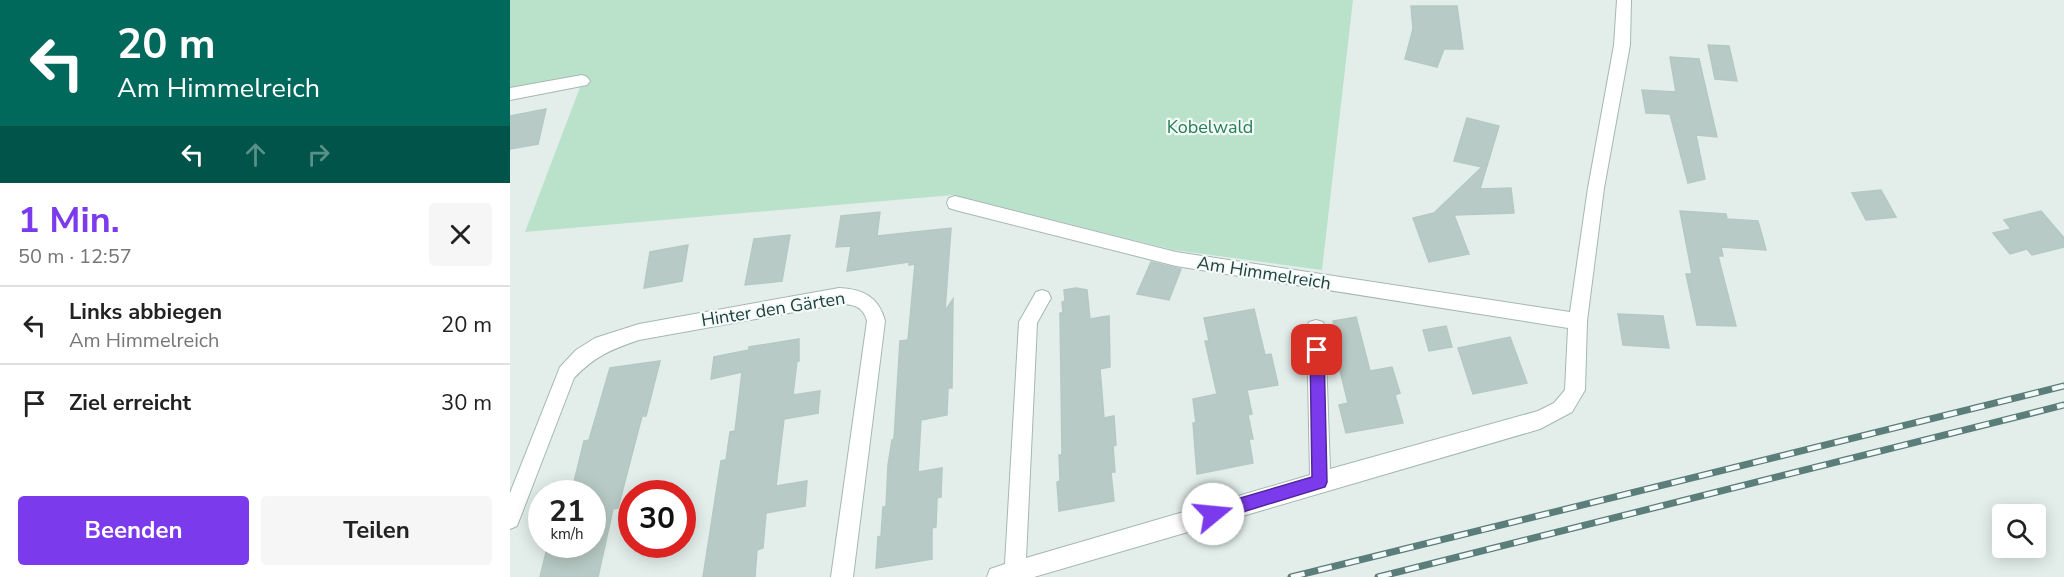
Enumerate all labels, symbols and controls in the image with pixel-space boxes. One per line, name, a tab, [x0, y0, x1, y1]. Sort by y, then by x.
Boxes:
text: 20 m	[117, 16, 216, 73]
icon: left	[18, 24, 96, 102]
text: Am Himmelreich	[117, 70, 320, 107]
park label: Kobelwald	[1167, 115, 1253, 139]
icon: left	[176, 138, 209, 171]
icon: ahead	[239, 138, 272, 171]
icon: right	[302, 138, 335, 171]
text: 1 Min.	[18, 196, 120, 245]
button: close	[429, 203, 492, 266]
text: 50 m · 12:57	[18, 243, 132, 270]
street label: Am Himmelreich	[1195, 251, 1333, 295]
street label: Hinter den Gärten	[699, 286, 847, 332]
text: Links abbiegen	[69, 297, 222, 327]
icon: left	[18, 309, 51, 342]
text: 20 m	[441, 310, 492, 340]
pin	[1291, 324, 1342, 375]
text: Am Himmelreich	[69, 327, 219, 354]
icon: arrive	[1300, 333, 1333, 366]
icon: arrive	[18, 387, 51, 420]
text: Ziel erreicht	[69, 388, 191, 418]
text: 30 m	[441, 388, 492, 418]
speed limit sign: 30	[618, 480, 696, 558]
position arrow	[1181, 482, 1245, 546]
text: 21	[549, 491, 585, 532]
button: Beenden	[18, 496, 249, 565]
button: Teilen	[261, 496, 492, 565]
map controls	[1992, 504, 2046, 558]
button: search	[1992, 504, 2046, 558]
text: km/h	[550, 524, 584, 544]

